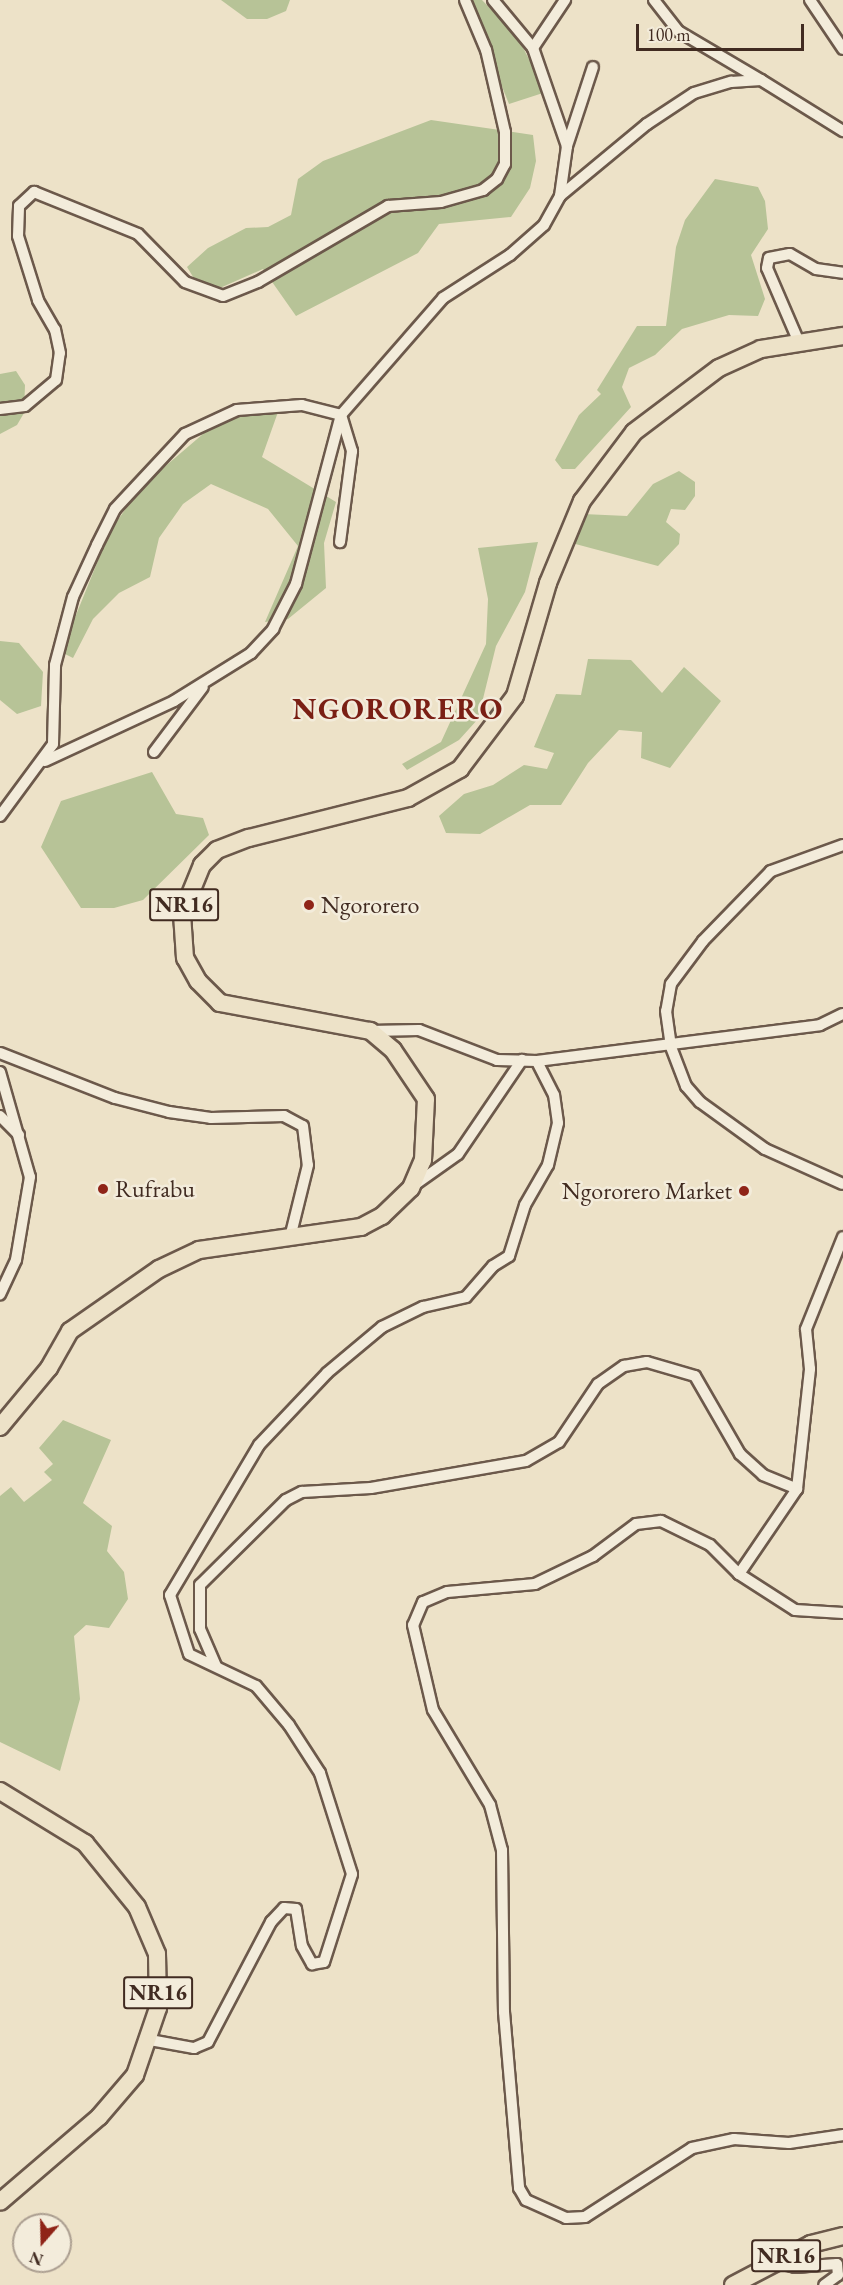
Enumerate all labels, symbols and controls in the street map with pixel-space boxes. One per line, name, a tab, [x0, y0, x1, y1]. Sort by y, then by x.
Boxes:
scale bar	[639, 12, 807, 50]
text: 100 m	[647, 23, 691, 46]
district label: NGORORERO	[292, 691, 504, 727]
road number: NR16	[148, 886, 220, 924]
place label: Ngororero	[321, 891, 419, 919]
marker: Ngororero	[302, 898, 316, 912]
place label: Rufrabu	[115, 1175, 195, 1203]
place label: Ngororero Market	[562, 1177, 732, 1205]
marker: Rufrabu	[96, 1182, 110, 1196]
marker: Ngororero Market	[737, 1184, 751, 1198]
road number: NR16	[122, 1974, 194, 2012]
north arrow	[12, 2213, 72, 2273]
road number: NR16	[750, 2237, 822, 2275]
text: N	[27, 2246, 46, 2271]

